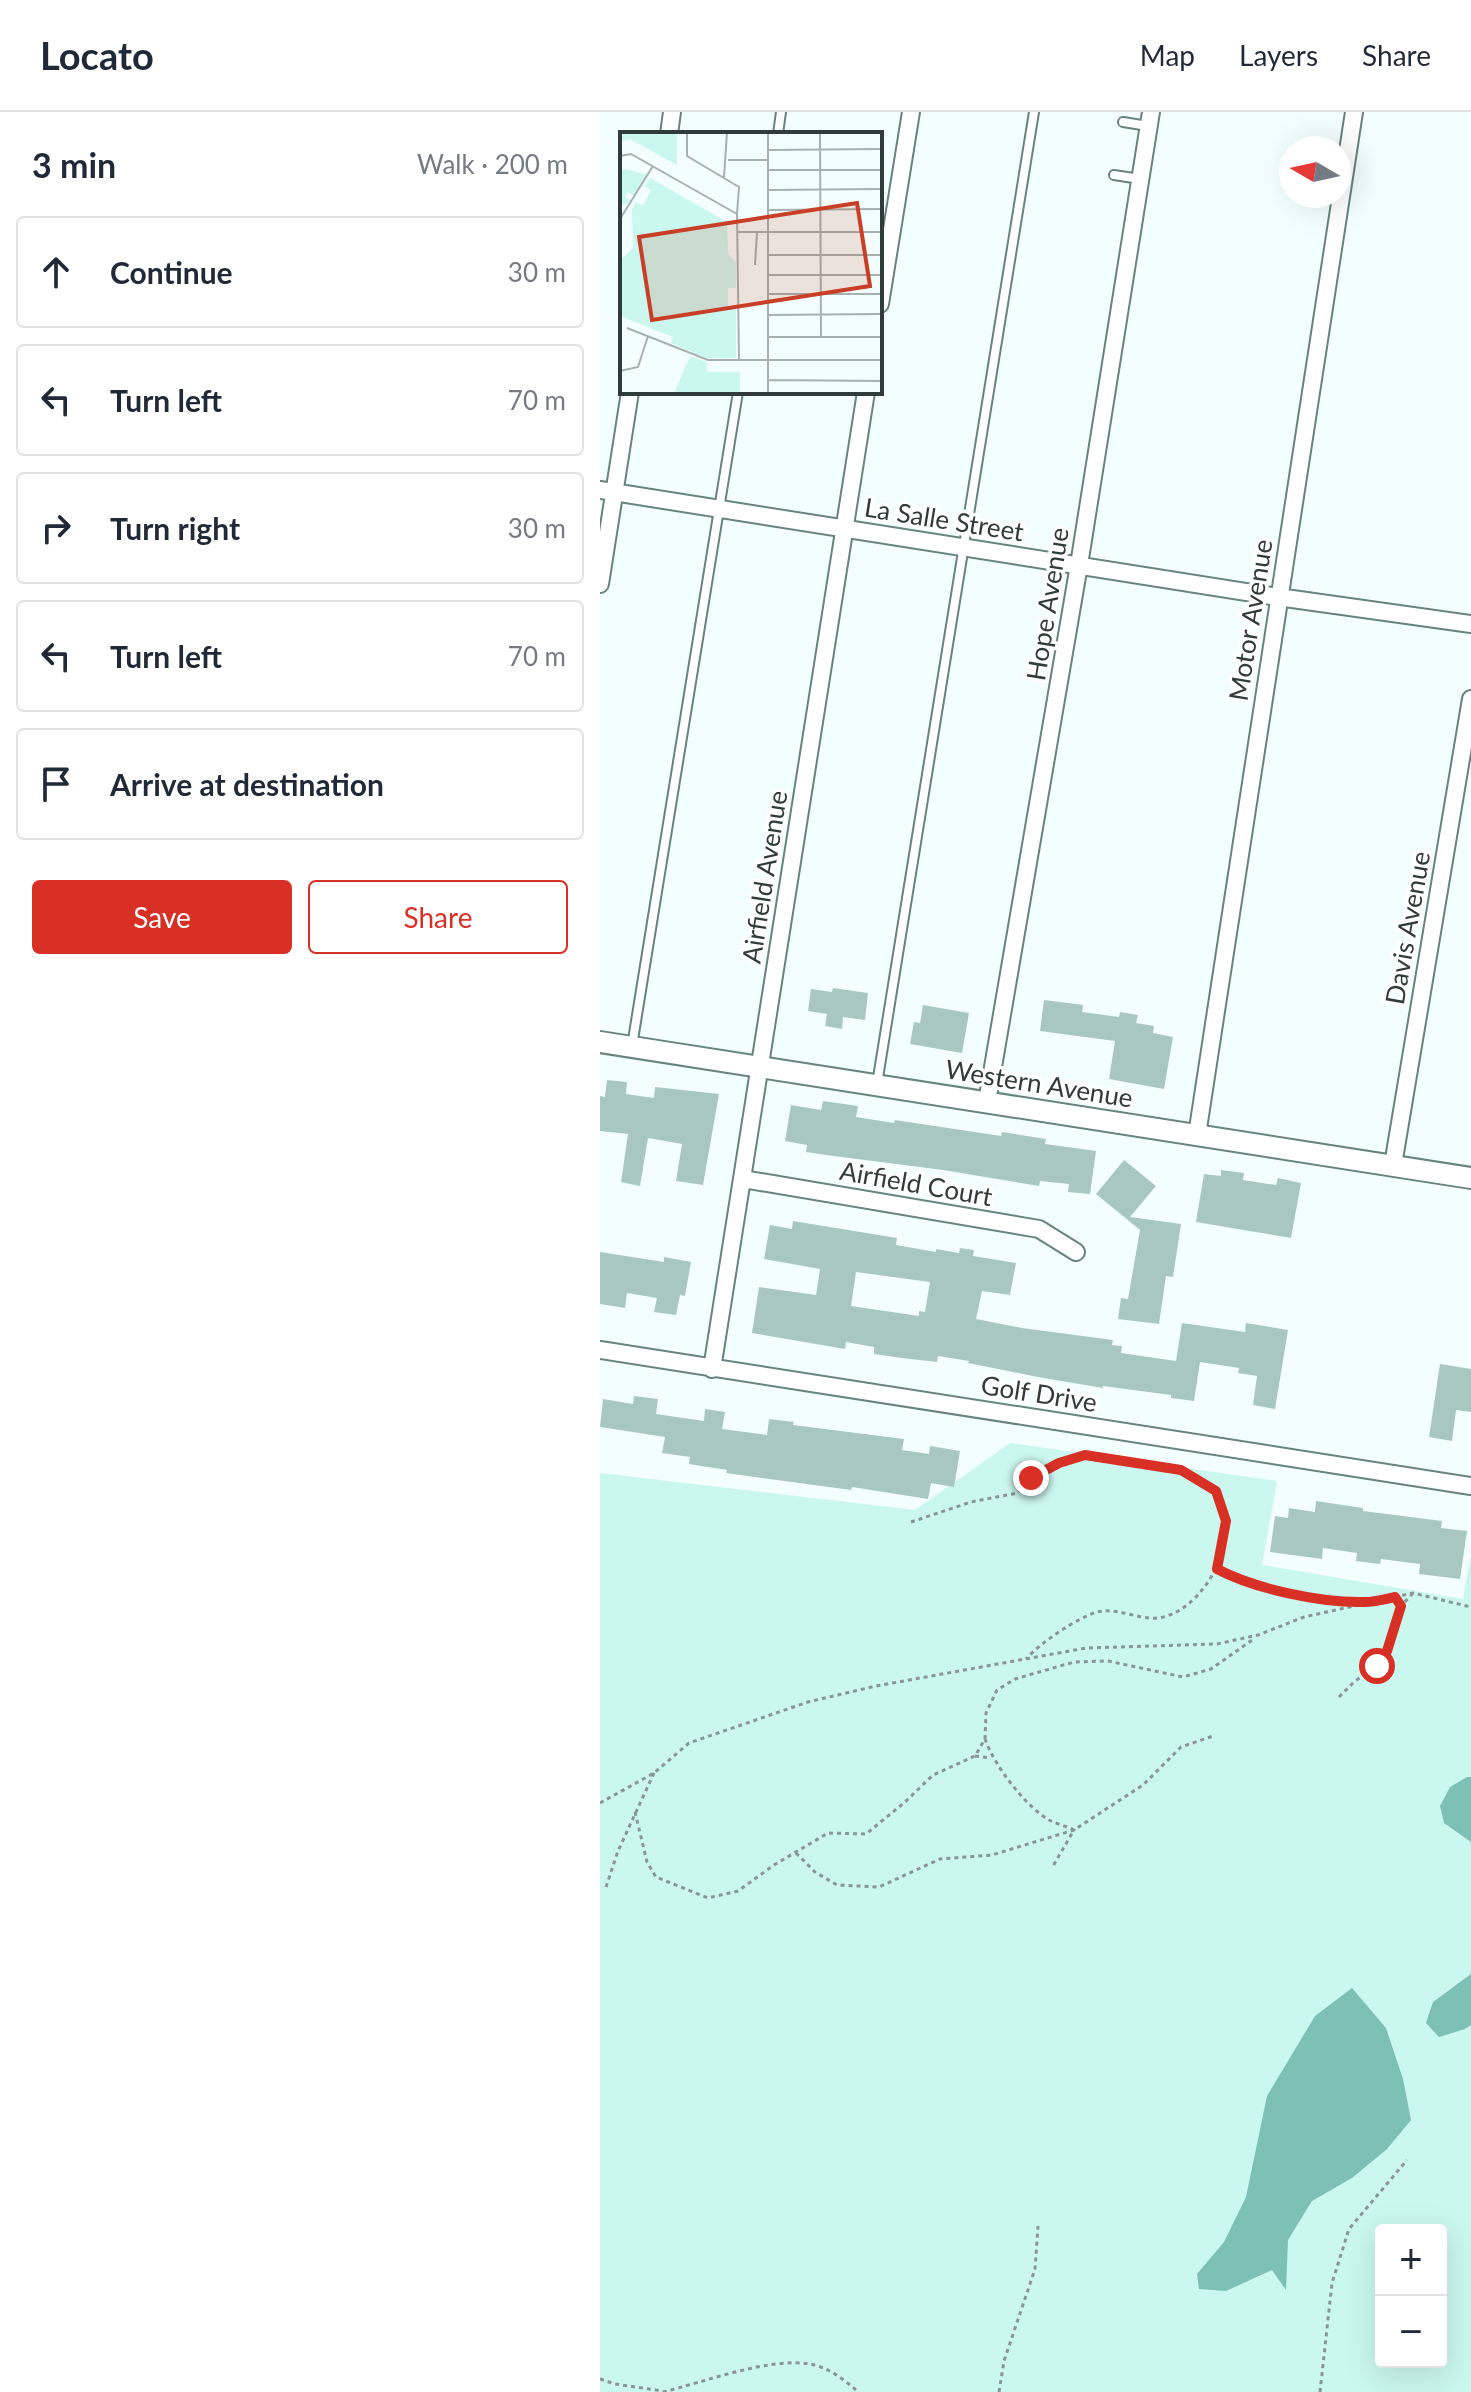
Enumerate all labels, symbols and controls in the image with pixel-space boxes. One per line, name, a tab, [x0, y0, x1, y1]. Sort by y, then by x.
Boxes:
text: Locato	[40, 32, 154, 78]
text: Map	[1140, 38, 1195, 72]
text: Layers	[1239, 38, 1318, 72]
text: Share	[1362, 38, 1431, 72]
inset map	[620, 132, 882, 394]
north arrow	[1279, 136, 1351, 208]
text: 3 min	[32, 144, 116, 185]
text: Walk · 200 m	[417, 148, 568, 180]
icon: ahead	[34, 250, 78, 294]
text: Continue	[110, 254, 233, 290]
text: 30 m	[508, 256, 566, 288]
icon: left	[34, 378, 78, 422]
text: Turn left	[110, 382, 222, 418]
text: 70 m	[508, 384, 566, 416]
street label: La Salle Street	[862, 491, 1027, 548]
icon: right	[34, 506, 78, 550]
text: Turn right	[110, 510, 240, 546]
text: 30 m	[508, 512, 566, 544]
street label: Hope Avenue	[1019, 525, 1075, 683]
street label: Motor Avenue	[1221, 537, 1279, 703]
icon: left	[34, 634, 78, 678]
text: Turn left	[110, 638, 222, 674]
text: 70 m	[508, 640, 566, 672]
icon: arrive	[34, 762, 78, 806]
text: Arrive at destination	[110, 766, 384, 802]
street label: Airfield Avenue	[735, 788, 793, 965]
street label: Davis Avenue	[1378, 849, 1436, 1007]
button: Save	[32, 880, 292, 954]
button: Share	[308, 880, 568, 954]
street label: Western Avenue	[943, 1052, 1135, 1114]
street label: Airfield Court	[837, 1154, 996, 1212]
street label: Golf Drive	[979, 1368, 1099, 1418]
route end	[1013, 1460, 1049, 1496]
route start	[1359, 1648, 1395, 1684]
map controls	[1375, 2224, 1447, 2368]
button: +	[1375, 2224, 1447, 2296]
button: −	[1375, 2296, 1447, 2368]

